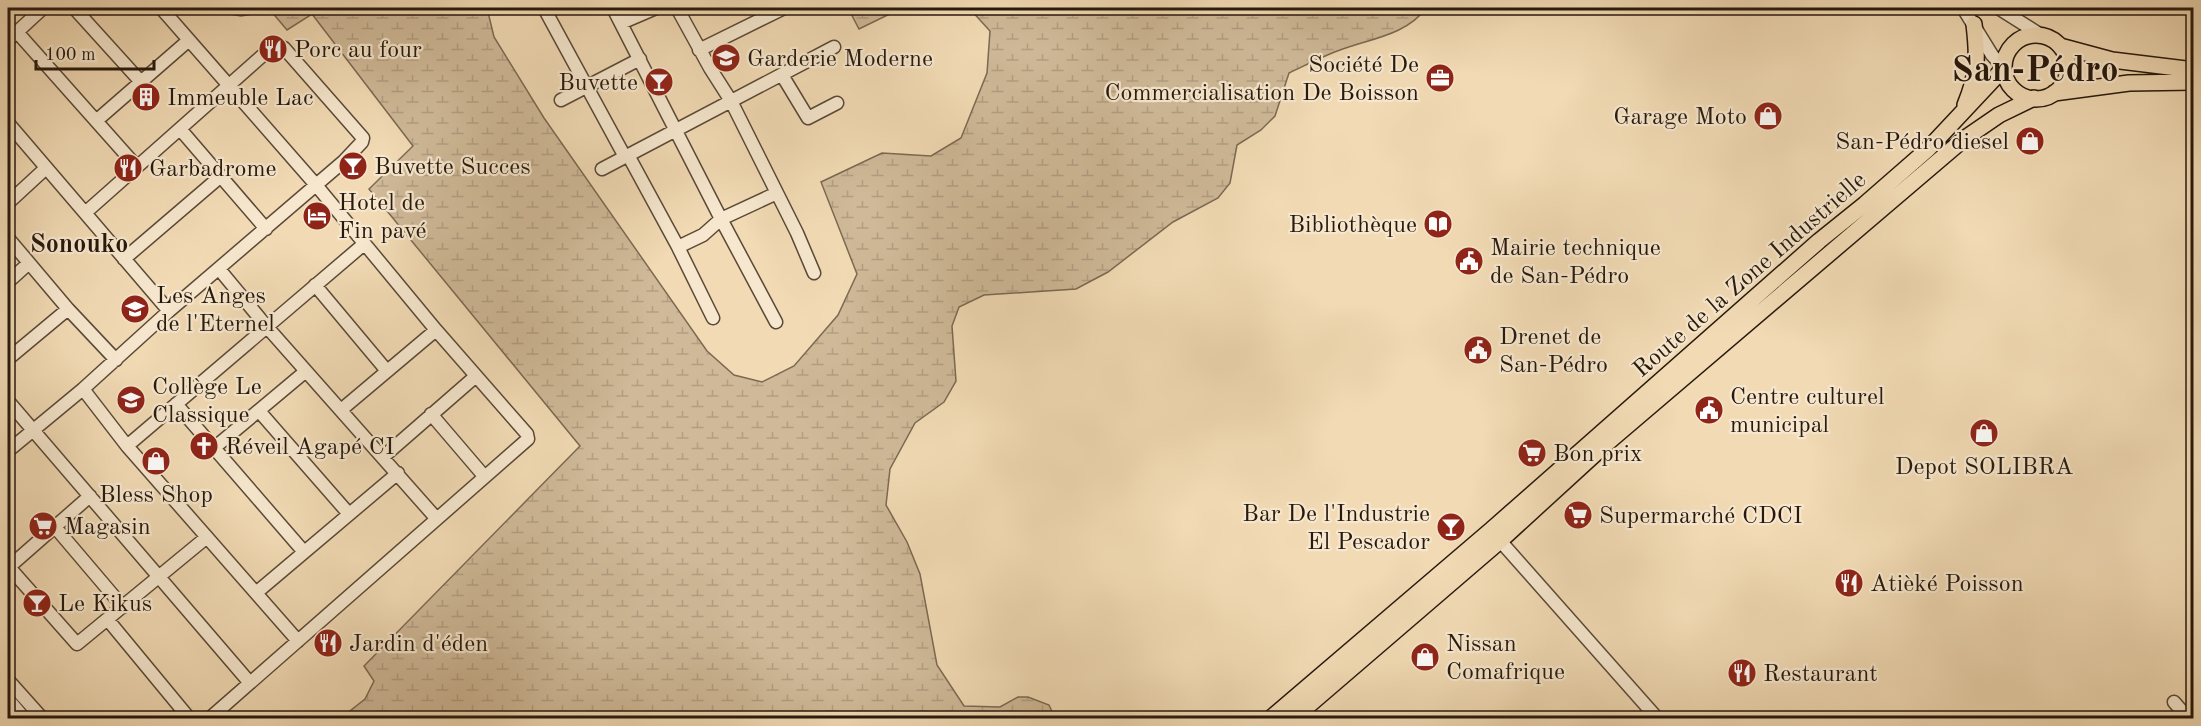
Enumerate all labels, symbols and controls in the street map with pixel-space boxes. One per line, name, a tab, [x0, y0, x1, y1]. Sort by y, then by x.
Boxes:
scale bar	[36, 33, 154, 71]
restaurant icon: Porc au four	[257, 33, 289, 65]
place label: Porc au four	[294, 39, 422, 63]
school or university icon: Garderie Moderne	[710, 42, 742, 74]
text: 100 m	[45, 46, 96, 64]
place label: Garderie Moderne	[747, 48, 933, 72]
place label: Société De Commercialisation De Boisson	[1104, 54, 1419, 106]
district label: San-Pédro	[1951, 54, 2119, 90]
office icon: Société De Commercialisation De Boisson	[1424, 62, 1456, 94]
bar icon: Buvette	[643, 66, 675, 98]
place label: Buvette	[558, 72, 638, 96]
building icon: Immeuble Lac	[130, 81, 162, 113]
place label: Immeuble Lac	[167, 87, 313, 111]
shop icon: Garage Moto	[1752, 100, 1784, 132]
place label: Garage Moto	[1613, 106, 1747, 130]
shop icon: San-Pédro diesel	[2014, 125, 2046, 157]
place label: San-Pédro diesel	[1835, 131, 2009, 155]
bar icon: Buvette Succes	[337, 150, 369, 182]
restaurant icon: Garbadrome	[112, 152, 144, 184]
place label: Buvette Succes	[374, 156, 531, 180]
place label: Garbadrome	[149, 158, 277, 182]
street label: Route de la Zone Industrielle	[1629, 168, 1871, 383]
place label: Hotel de Fin pavé	[338, 192, 427, 244]
hotel icon: Hotel de Fin pavé	[301, 200, 333, 232]
library icon: Bibliothèque	[1422, 208, 1454, 240]
place label: Bibliothèque	[1288, 214, 1417, 238]
district label: Sonouko	[30, 232, 128, 258]
place label: Mairie technique de San-Pédro	[1490, 237, 1661, 289]
public building icon: Mairie technique de San-Pédro	[1453, 245, 1485, 277]
place label: Les Anges de l'Eternel	[156, 285, 275, 337]
school or university icon: Les Anges de l'Eternel	[119, 293, 151, 325]
place label: Drenet de San-Pédro	[1499, 326, 1608, 378]
public building icon: Drenet de San-Pédro	[1462, 334, 1494, 366]
place label: Collège Le Classique	[152, 376, 262, 428]
school or university icon: Collège Le Classique	[115, 384, 147, 416]
place label: Centre culturel municipal	[1730, 386, 1884, 438]
public building icon: Centre culturel municipal	[1693, 394, 1725, 426]
shop icon: Depot SOLIBRA	[1968, 417, 2000, 449]
church icon: Réveil Agapé CI	[188, 430, 220, 462]
place label: Réveil Agapé CI	[225, 436, 394, 460]
supermarket icon: Bon prix	[1516, 437, 1548, 469]
place label: Bon prix	[1553, 443, 1642, 467]
shop icon: Bless Shop	[140, 445, 172, 477]
place label: Depot SOLIBRA	[1895, 456, 2073, 480]
place label: Bless Shop	[99, 484, 213, 508]
supermarket icon: Supermarché CDCI	[1562, 499, 1594, 531]
place label: Bar De l'Industrie El Pescador	[1242, 503, 1430, 555]
place label: Supermarché CDCI	[1599, 505, 1802, 529]
supermarket icon: Magasin	[27, 510, 59, 542]
bar icon: Bar De l'Industrie El Pescador	[1435, 511, 1467, 543]
place label: Magasin	[64, 516, 151, 540]
restaurant icon: Atièké Poisson	[1833, 567, 1865, 599]
place label: Atièké Poisson	[1870, 573, 2024, 597]
bar icon: Le Kikus	[21, 587, 53, 619]
place label: Le Kikus	[58, 593, 152, 617]
restaurant icon: Jardin d'éden	[312, 627, 344, 659]
place label: Jardin d'éden	[349, 633, 488, 657]
place label: Nissan Comafrique	[1446, 633, 1565, 685]
shop icon: Nissan Comafrique	[1409, 641, 1441, 673]
restaurant icon: Restaurant	[1726, 657, 1758, 689]
place label: Restaurant	[1763, 663, 1878, 687]

